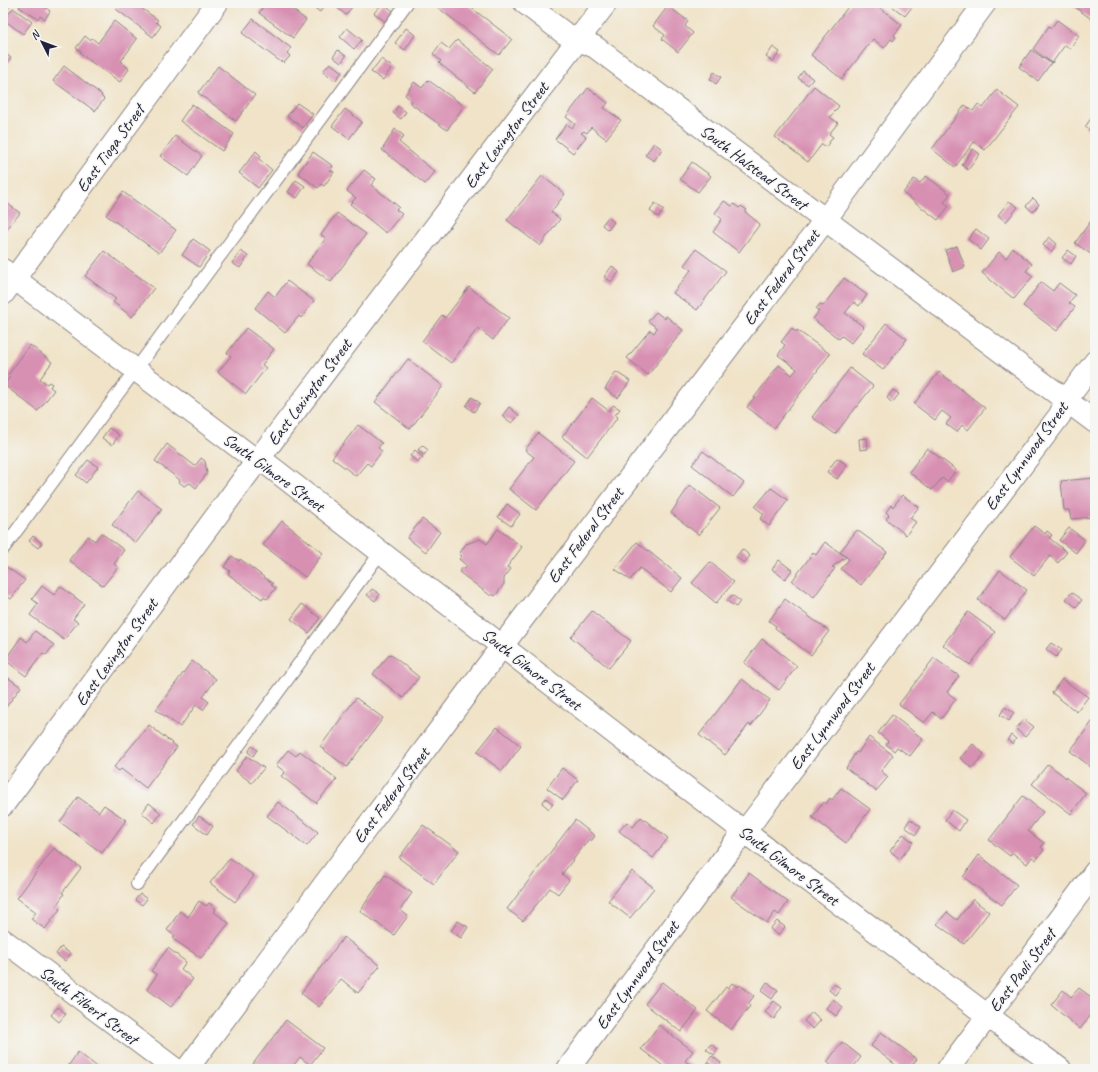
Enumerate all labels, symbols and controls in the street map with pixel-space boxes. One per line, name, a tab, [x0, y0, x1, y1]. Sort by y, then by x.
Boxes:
north arrow	[22, 22, 62, 62]
text: N	[27, 26, 44, 43]
street label: East Lexington Street	[460, 76, 555, 193]
street label: East Tioga Street	[72, 98, 151, 196]
street label: South Halstead Street	[696, 120, 813, 216]
street label: East Federal Street	[739, 223, 826, 329]
street label: East Lexington Street	[263, 333, 358, 450]
street label: East Lynnwood Street	[980, 396, 1074, 514]
street label: South Gilmore Street	[219, 428, 331, 518]
street label: East Federal Street	[543, 481, 630, 587]
street label: East Lexington Street	[70, 593, 164, 710]
street label: South Gilmore Street	[478, 624, 588, 716]
street label: East Lynnwood Street	[785, 657, 881, 774]
street label: East Federal Street	[349, 741, 436, 847]
street label: South Gilmore Street	[734, 821, 845, 912]
street label: East Lynnwood Street	[591, 915, 685, 1033]
street label: East Paoli Street	[984, 923, 1062, 1016]
street label: South Filbert Street	[35, 962, 144, 1051]

